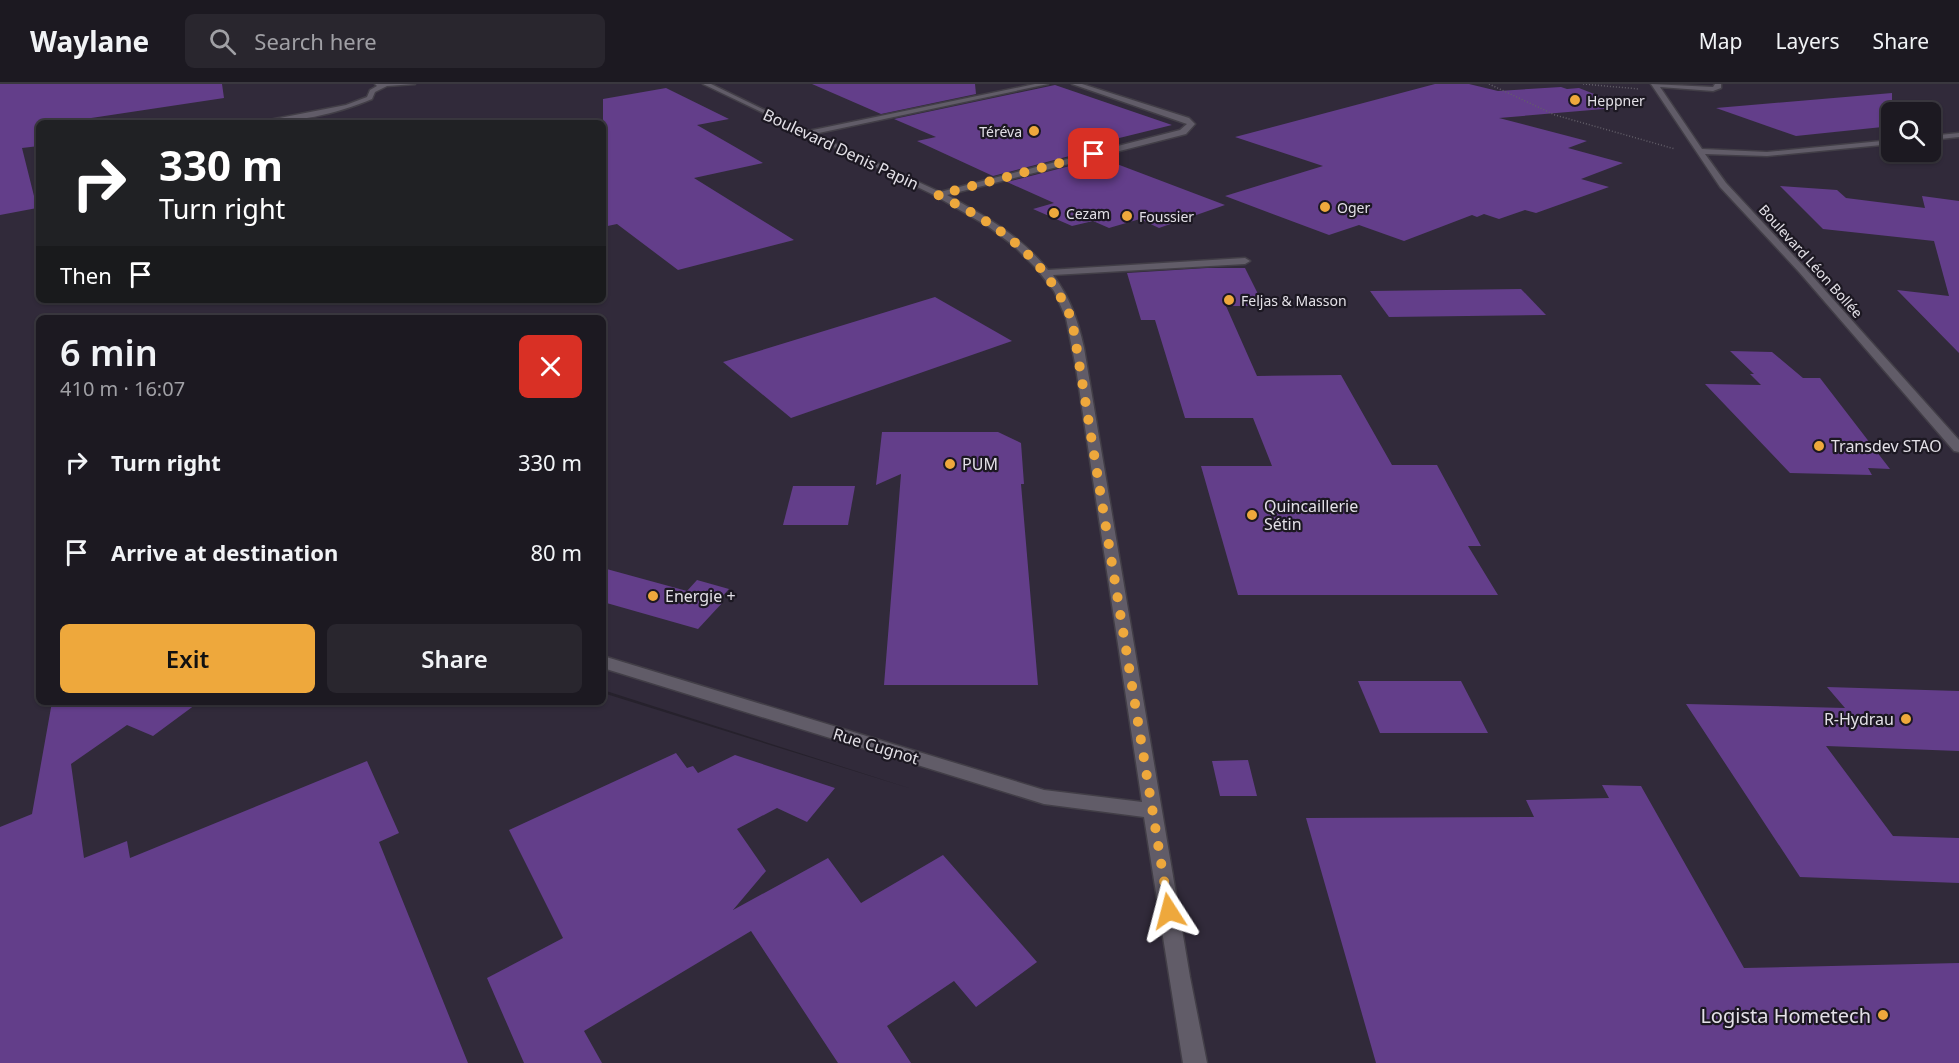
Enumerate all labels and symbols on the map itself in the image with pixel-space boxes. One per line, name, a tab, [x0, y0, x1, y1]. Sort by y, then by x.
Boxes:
place label: Heppner	[1587, 91, 1645, 110]
marker: Heppner	[1568, 93, 1582, 107]
street label: Boulevard Denis Papin	[760, 103, 922, 195]
place label: Téréva	[979, 122, 1022, 141]
marker: Téréva	[1027, 124, 1041, 138]
pin	[1068, 128, 1119, 179]
place label: Oger	[1337, 198, 1370, 217]
marker: Oger	[1318, 200, 1332, 214]
street label: Boulevard Léon Bollée	[1755, 200, 1867, 322]
place label: Cezam	[1066, 204, 1110, 223]
marker: Cezam	[1047, 206, 1061, 220]
place label: Foussier	[1139, 207, 1194, 226]
marker: Foussier	[1120, 209, 1134, 223]
place label: Feljas & Masson	[1241, 291, 1347, 310]
marker: Feljas & Masson	[1222, 293, 1236, 307]
place label: Transdev STAO	[1831, 435, 1942, 457]
marker: Transdev STAO	[1812, 439, 1826, 453]
place label: PUM	[962, 453, 998, 475]
marker: PUM	[943, 457, 957, 471]
place label: Quincaillerie Sétin	[1264, 495, 1358, 535]
marker: Quincaillerie Sétin	[1245, 508, 1259, 522]
place label: Energie +	[665, 585, 736, 607]
marker: Energie +	[646, 589, 660, 603]
place label: R-Hydrau	[1824, 708, 1894, 730]
marker: R-Hydrau	[1899, 712, 1913, 726]
street label: Rue Cugnot	[831, 723, 922, 769]
position arrow	[1137, 879, 1201, 943]
place label: Logista Hometech	[1700, 1002, 1871, 1029]
marker: Logista Hometech	[1876, 1008, 1890, 1022]

